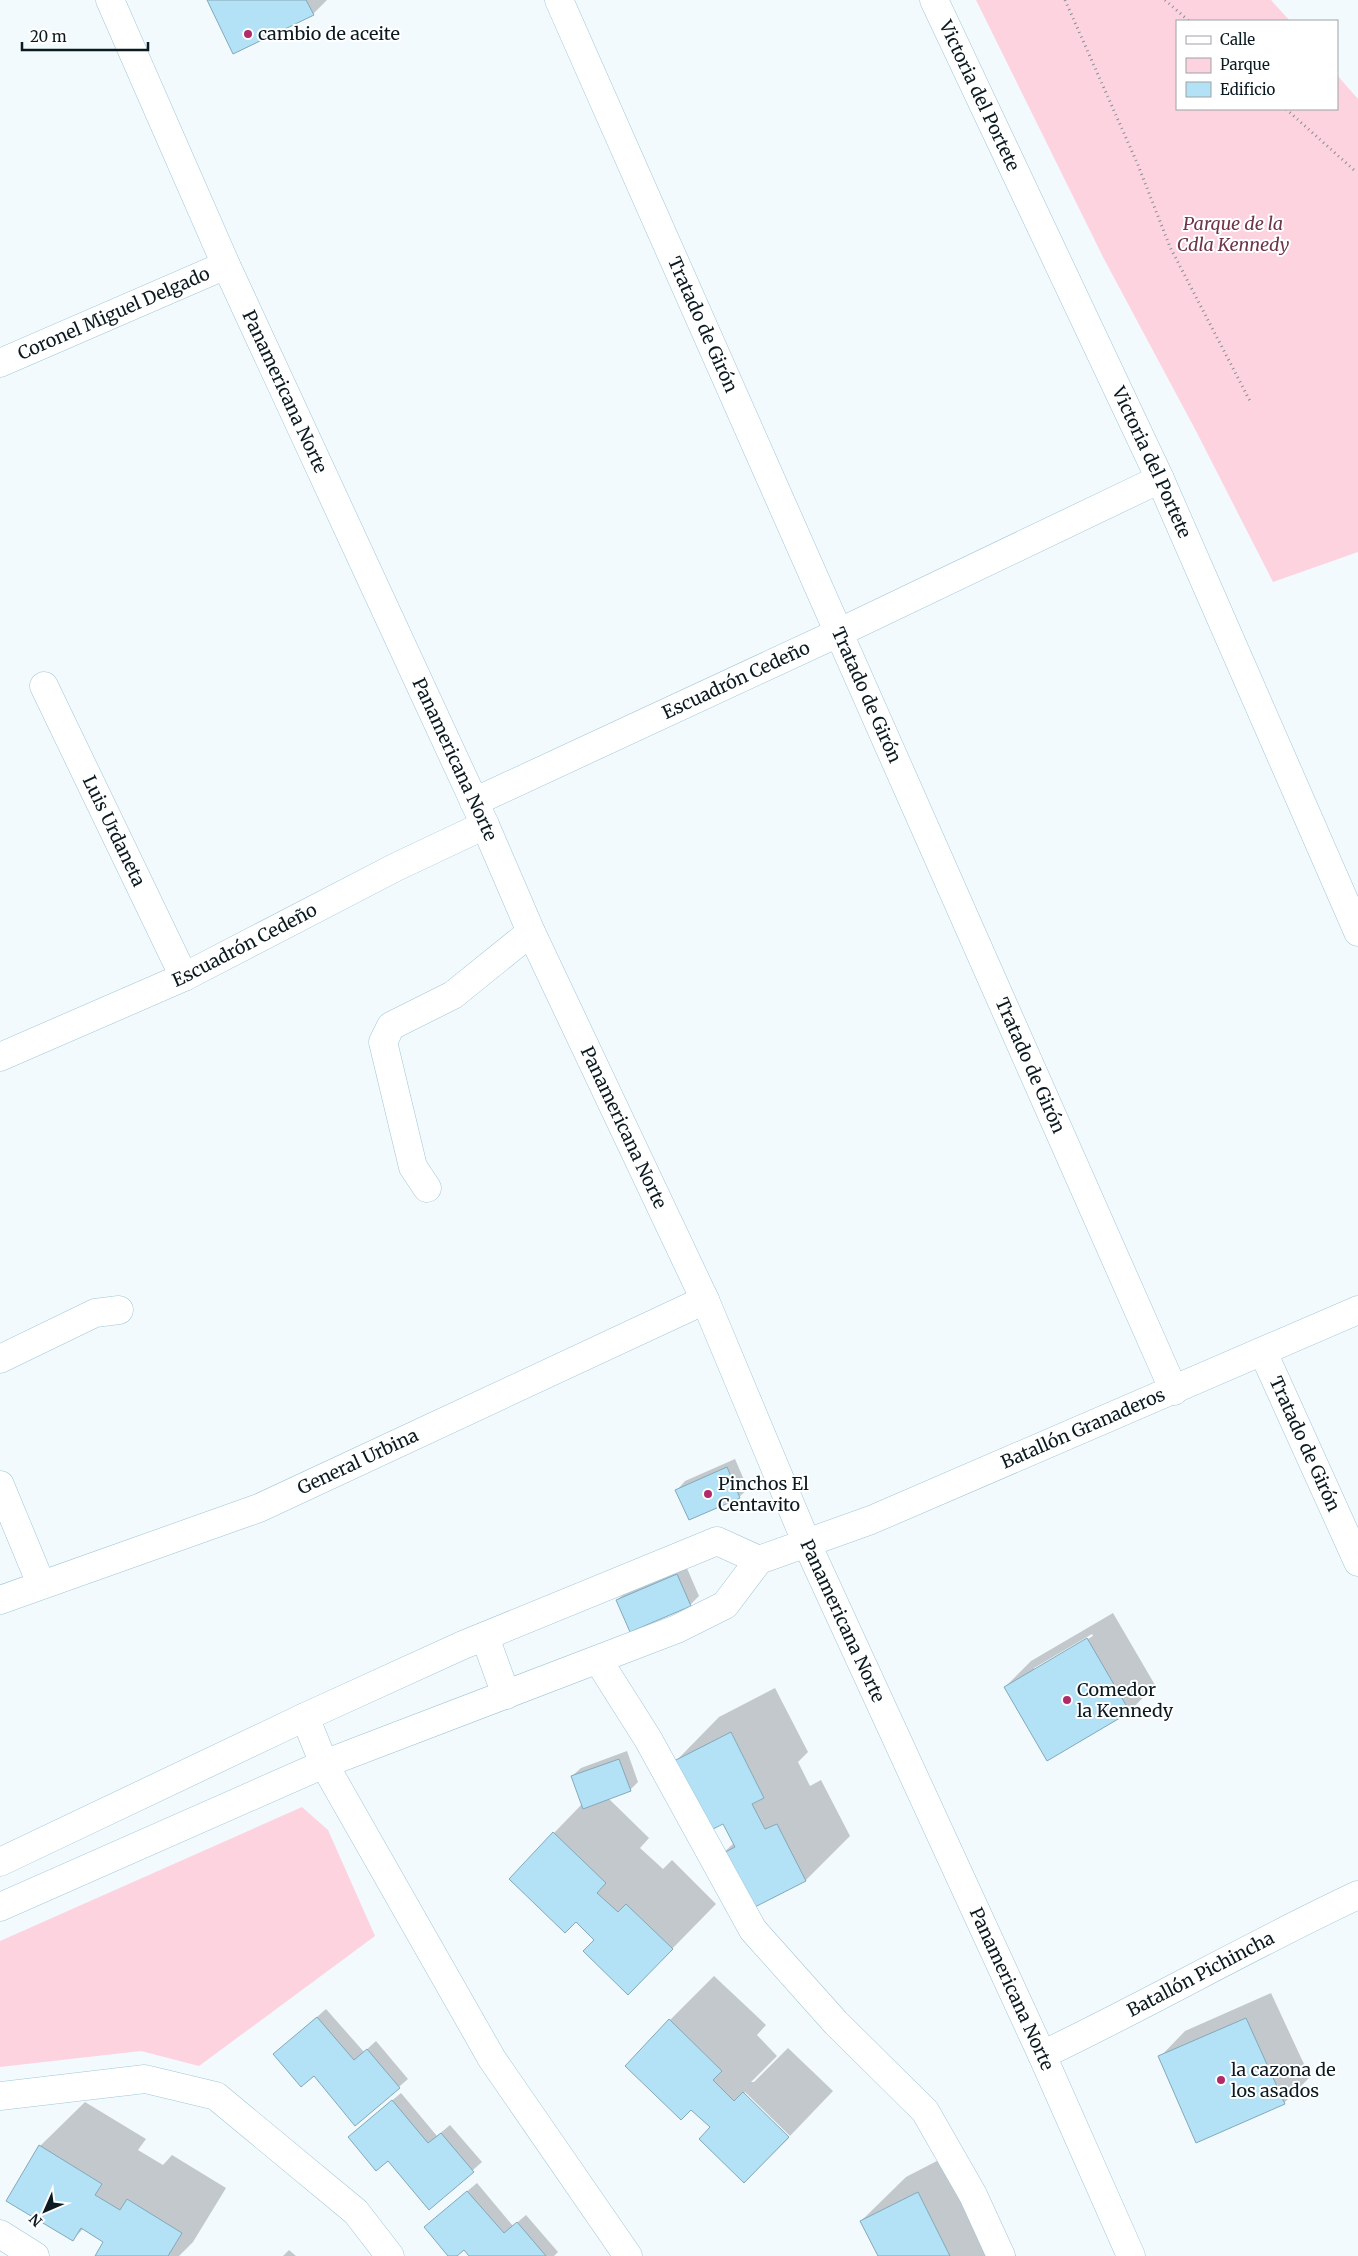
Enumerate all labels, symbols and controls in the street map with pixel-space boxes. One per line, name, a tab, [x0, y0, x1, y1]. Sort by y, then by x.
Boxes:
street label: Victoria del Portete	[934, 16, 1025, 175]
scale bar	[22, 20, 149, 52]
legend	[1176, 20, 1338, 110]
place label: cambio de aceite	[258, 22, 400, 45]
text: 20 m	[30, 27, 67, 46]
marker: cambio de aceite	[242, 28, 254, 40]
text: Calle	[1220, 30, 1255, 49]
text: Parque	[1220, 55, 1270, 74]
text: Edificio	[1220, 80, 1276, 99]
park label: Parque de la Cdla Kennedy	[1177, 212, 1289, 256]
street label: Tratado de Girón	[663, 253, 743, 396]
street label: Coronel Miguel Delgado	[14, 261, 213, 365]
street label: Panamericana Norte	[238, 307, 333, 477]
street label: Victoria del Portete	[1107, 382, 1196, 541]
street label: Tratado de Girón	[827, 623, 907, 766]
street label: Escuadrón Cedeño	[659, 636, 813, 724]
street label: Panamericana Norte	[408, 674, 502, 844]
street label: Luis Urdaneta	[78, 772, 151, 890]
street label: Escuadrón Cedeño	[169, 898, 321, 992]
street label: Tratado de Girón	[991, 994, 1071, 1137]
street label: Panamericana Norte	[576, 1042, 672, 1212]
street label: Tratado de Girón	[1265, 1373, 1346, 1515]
street label: Batallón Granaderos	[997, 1383, 1168, 1474]
street label: General Urbina	[294, 1423, 422, 1499]
place label: Pinchos El Centavito	[718, 1472, 809, 1516]
marker: Pinchos El Centavito	[702, 1488, 714, 1500]
street label: Panamericana Norte	[795, 1536, 890, 1706]
place label: Comedor la Kennedy	[1077, 1678, 1174, 1722]
marker: Comedor la Kennedy	[1061, 1694, 1073, 1706]
street label: Panamericana Norte	[965, 1904, 1059, 2074]
street label: Batallón Pichincha	[1123, 1926, 1278, 2022]
place label: la cazona de los asados	[1231, 2058, 1336, 2102]
marker: la cazona de los asados	[1215, 2074, 1227, 2086]
north arrow	[20, 2186, 70, 2236]
text: N	[26, 2210, 46, 2230]

